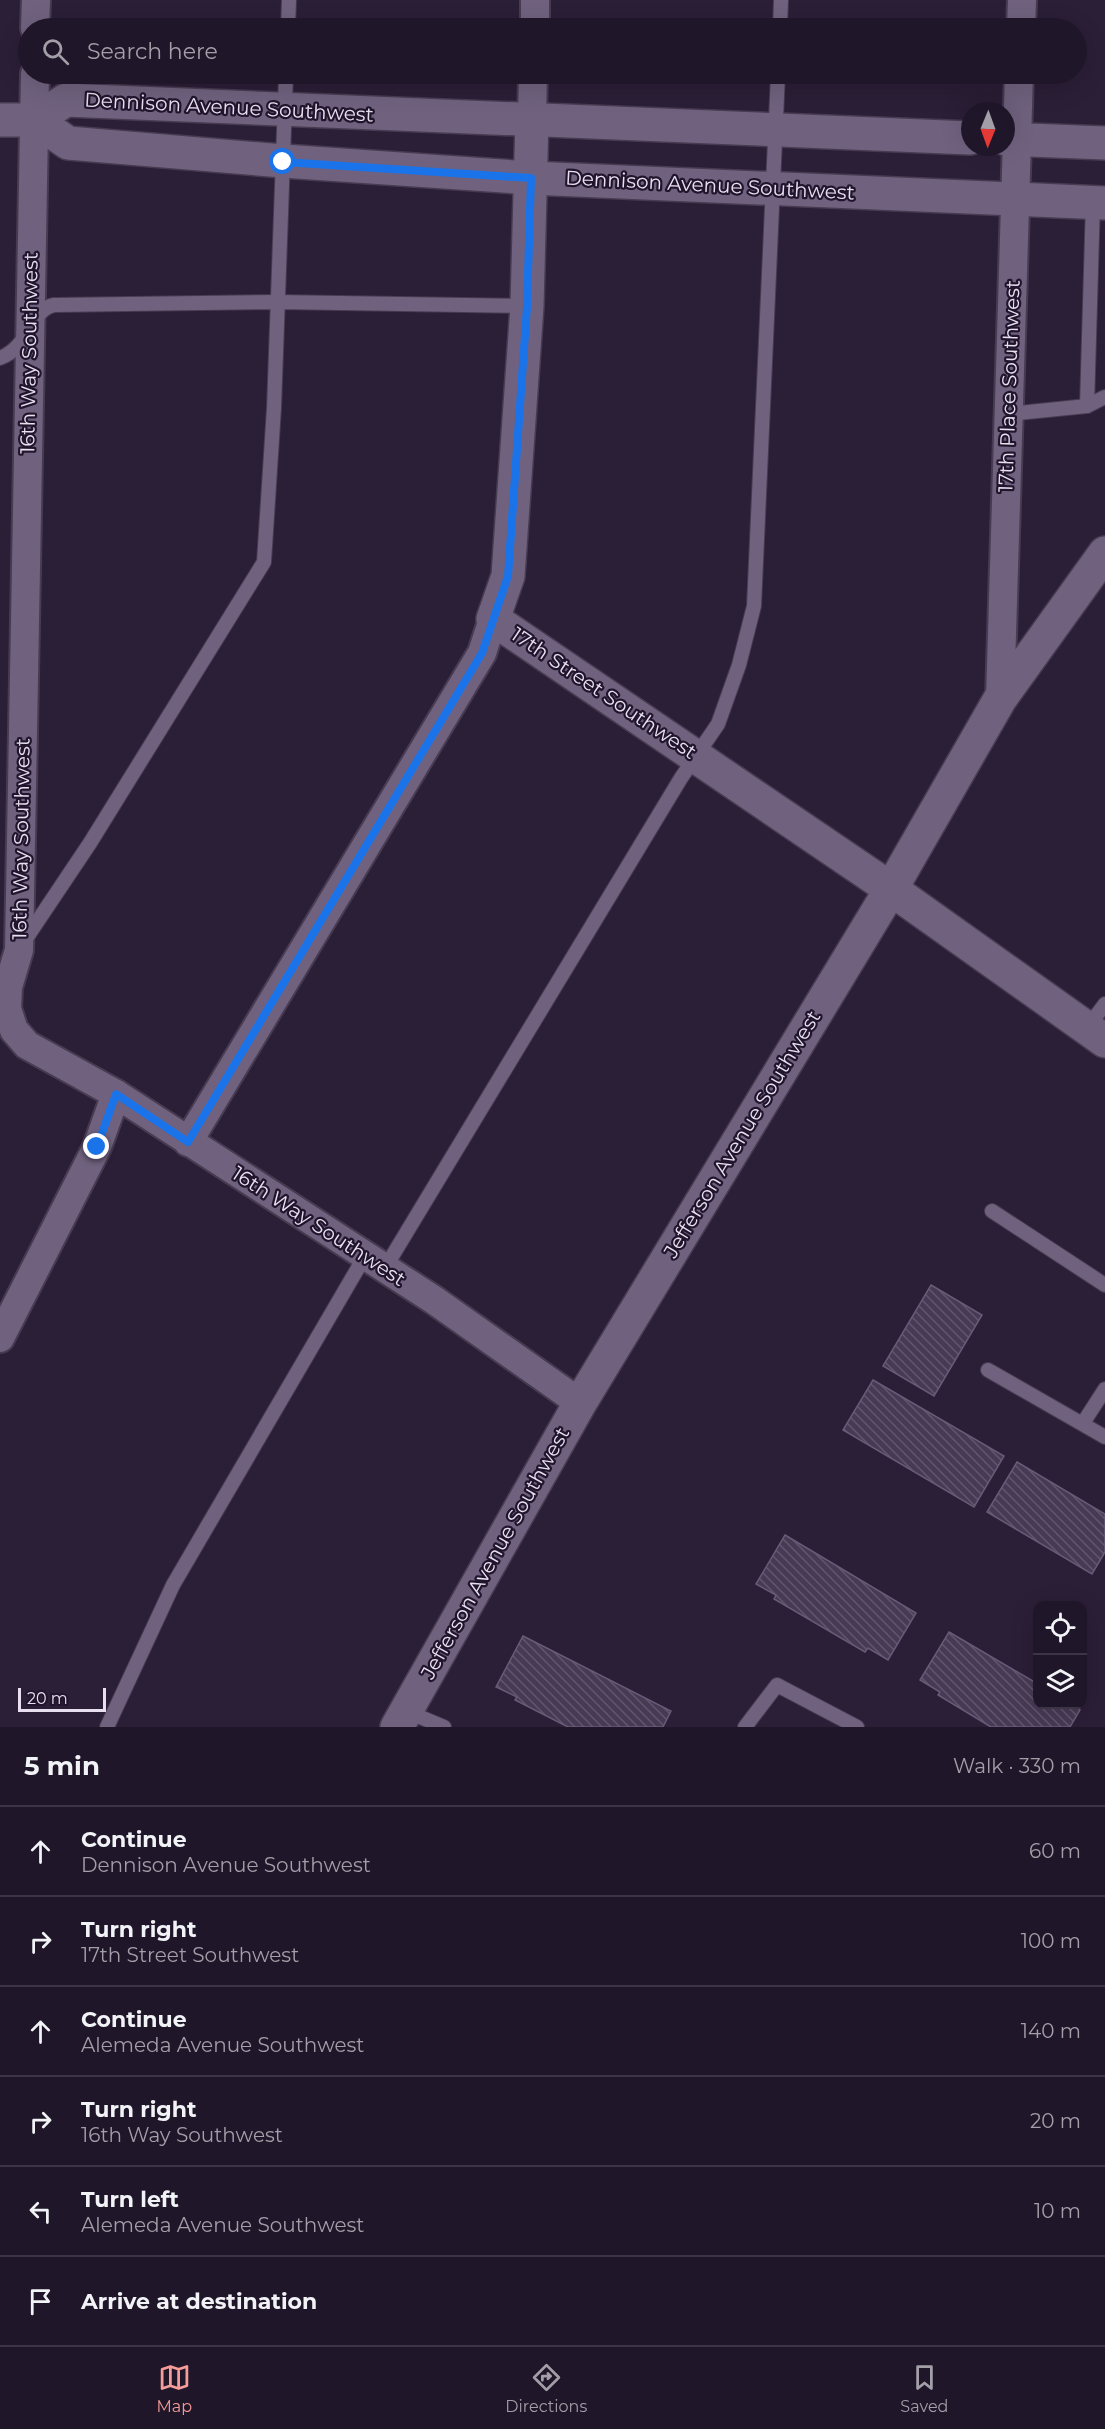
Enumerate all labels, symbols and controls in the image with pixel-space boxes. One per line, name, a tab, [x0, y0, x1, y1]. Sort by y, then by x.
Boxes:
search box	[18, 18, 1087, 84]
icon: search	[39, 35, 72, 68]
text: Search here	[87, 38, 218, 65]
street label: Dennison Avenue Southwest	[84, 87, 374, 127]
north arrow	[961, 102, 1015, 156]
route start	[269, 148, 295, 174]
street label: Dennison Avenue Southwest	[565, 165, 855, 205]
street label: 16th Way Southwest	[15, 252, 43, 454]
street label: 17th Place Southwest	[993, 279, 1025, 493]
street label: 17th Street Southwest	[507, 622, 701, 764]
street label: 16th Way Southwest	[7, 738, 35, 940]
street label: Jefferson Avenue Southwest	[658, 1006, 826, 1263]
route end	[83, 1133, 109, 1159]
street label: 16th Way Southwest	[228, 1161, 410, 1291]
street label: Jefferson Avenue Southwest	[415, 1423, 574, 1684]
map controls	[1033, 1601, 1087, 1709]
button: locate	[1033, 1601, 1087, 1655]
button: layers	[1033, 1655, 1087, 1709]
scale bar	[18, 1685, 106, 1712]
text: 20 m	[27, 1689, 68, 1708]
text: 5 min	[24, 1750, 100, 1782]
text: Walk · 330 m	[953, 1754, 1081, 1778]
text: Continue	[81, 1826, 187, 1853]
icon: ahead	[24, 1835, 57, 1868]
text: 60 m	[1029, 1839, 1081, 1863]
text: Dennison Avenue Southwest	[81, 1853, 371, 1877]
text: Turn right	[81, 1916, 196, 1943]
icon: right	[24, 1925, 57, 1958]
text: 100 m	[1021, 1929, 1081, 1953]
text: 17th Street Southwest	[81, 1943, 299, 1967]
text: Continue	[81, 2006, 187, 2033]
icon: ahead	[24, 2015, 57, 2048]
text: 140 m	[1021, 2019, 1081, 2043]
text: Alemeda Avenue Southwest	[81, 2033, 364, 2057]
text: Turn right	[81, 2096, 196, 2123]
icon: right	[24, 2105, 57, 2138]
text: 20 m	[1030, 2109, 1081, 2133]
text: 16th Way Southwest	[81, 2123, 283, 2147]
text: Turn left	[81, 2186, 179, 2213]
icon: left	[24, 2195, 57, 2228]
text: 10 m	[1034, 2199, 1081, 2223]
text: Alemeda Avenue Southwest	[81, 2213, 364, 2237]
icon: arrive	[24, 2285, 57, 2318]
text: Arrive at destination	[81, 2288, 317, 2315]
tab: Map	[157, 2361, 192, 2416]
tab: Directions	[505, 2361, 587, 2416]
tab: Saved	[900, 2361, 948, 2416]

